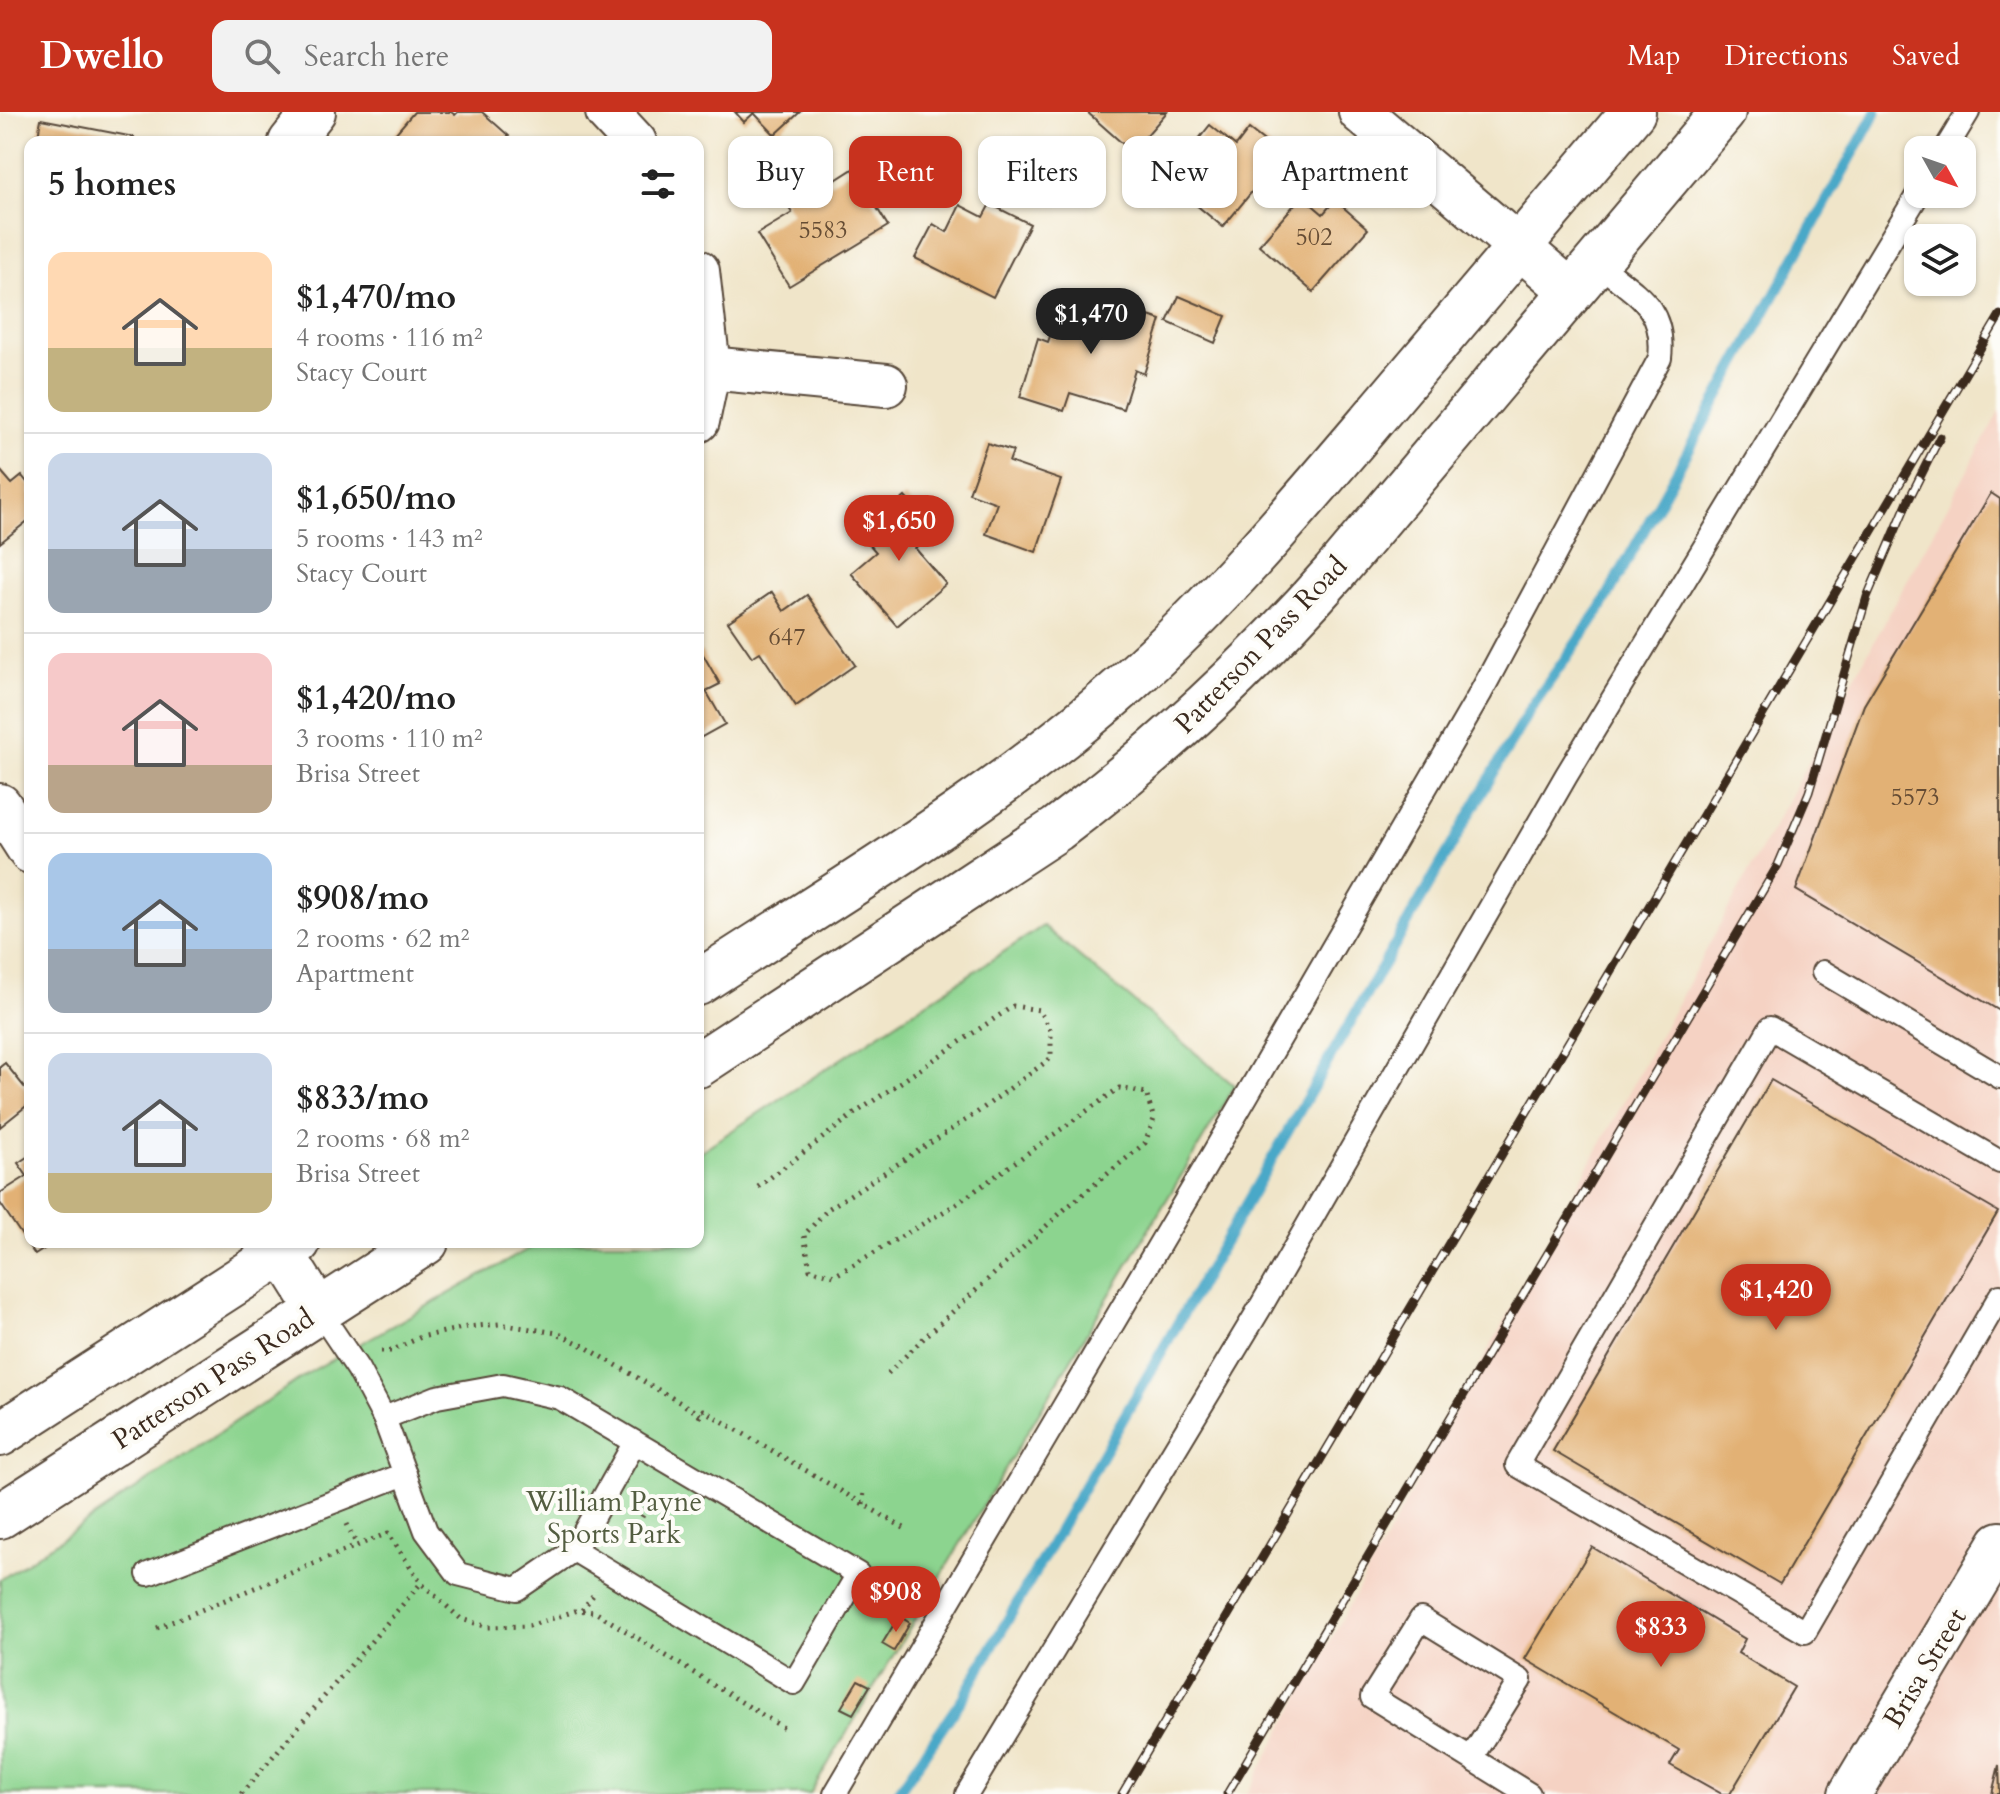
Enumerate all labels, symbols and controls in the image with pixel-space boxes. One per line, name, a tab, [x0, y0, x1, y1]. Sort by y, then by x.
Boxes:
search box	[212, 20, 772, 92]
text: Dwello	[40, 30, 164, 82]
icon: search	[240, 34, 284, 78]
text: Search here	[304, 36, 449, 77]
text: Map	[1627, 37, 1681, 75]
text: Directions	[1725, 37, 1848, 75]
text: Saved	[1892, 37, 1960, 75]
chip: Buy	[728, 136, 833, 208]
chip: Rent	[849, 136, 962, 208]
chip: Filters	[978, 136, 1106, 208]
chip: New	[1122, 136, 1237, 208]
chip: Apartment	[1253, 136, 1436, 208]
north arrow	[1904, 136, 1976, 208]
map controls	[1904, 136, 1976, 296]
text: 5 homes	[48, 161, 176, 207]
icon: filters	[636, 162, 680, 206]
house number: 5583	[798, 214, 848, 247]
house number: 502	[1296, 221, 1332, 254]
button: layers	[1904, 224, 1976, 296]
text: $1,470/mo	[296, 274, 456, 320]
icon: home	[112, 284, 208, 380]
pin: $1,470	[1026, 288, 1156, 356]
text: $1,470	[1054, 296, 1128, 331]
text: 4 rooms · 116 m²	[296, 320, 483, 355]
text: Stacy Court	[296, 355, 427, 390]
text: $1,650/mo	[296, 475, 456, 521]
icon: home	[112, 485, 208, 581]
pin: $1,650	[834, 495, 964, 563]
text: $1,650	[862, 503, 936, 538]
text: 5 rooms · 143 m²	[296, 521, 483, 556]
street label: Patterson Pass Road	[1166, 548, 1356, 742]
text: Stacy Court	[296, 556, 427, 591]
house number: 647	[769, 621, 805, 654]
text: $1,420/mo	[296, 675, 456, 721]
icon: home	[112, 685, 208, 781]
text: 3 rooms · 110 m²	[296, 721, 483, 756]
text: Brisa Street	[296, 756, 420, 791]
house number: 5573	[1890, 781, 1940, 814]
text: $908/mo	[296, 875, 429, 921]
icon: home	[112, 885, 208, 981]
text: 2 rooms · 62 m²	[296, 921, 469, 956]
text: Apartment	[296, 956, 414, 991]
text: $833/mo	[296, 1075, 429, 1121]
icon: home	[112, 1085, 208, 1181]
text: 2 rooms · 68 m²	[296, 1121, 469, 1156]
text: Brisa Street	[296, 1156, 420, 1191]
pin: $1,420	[1711, 1264, 1841, 1332]
text: $1,420	[1739, 1272, 1813, 1307]
street label: Patterson Pass Road	[105, 1299, 321, 1459]
park label: William Payne Sports Park	[525, 1483, 702, 1553]
pin: $908	[849, 1566, 943, 1634]
text: $908	[869, 1574, 923, 1609]
pin: $833	[1614, 1601, 1708, 1669]
street label: Brisa Street	[1874, 1601, 1976, 1735]
text: $833	[1634, 1609, 1688, 1644]

